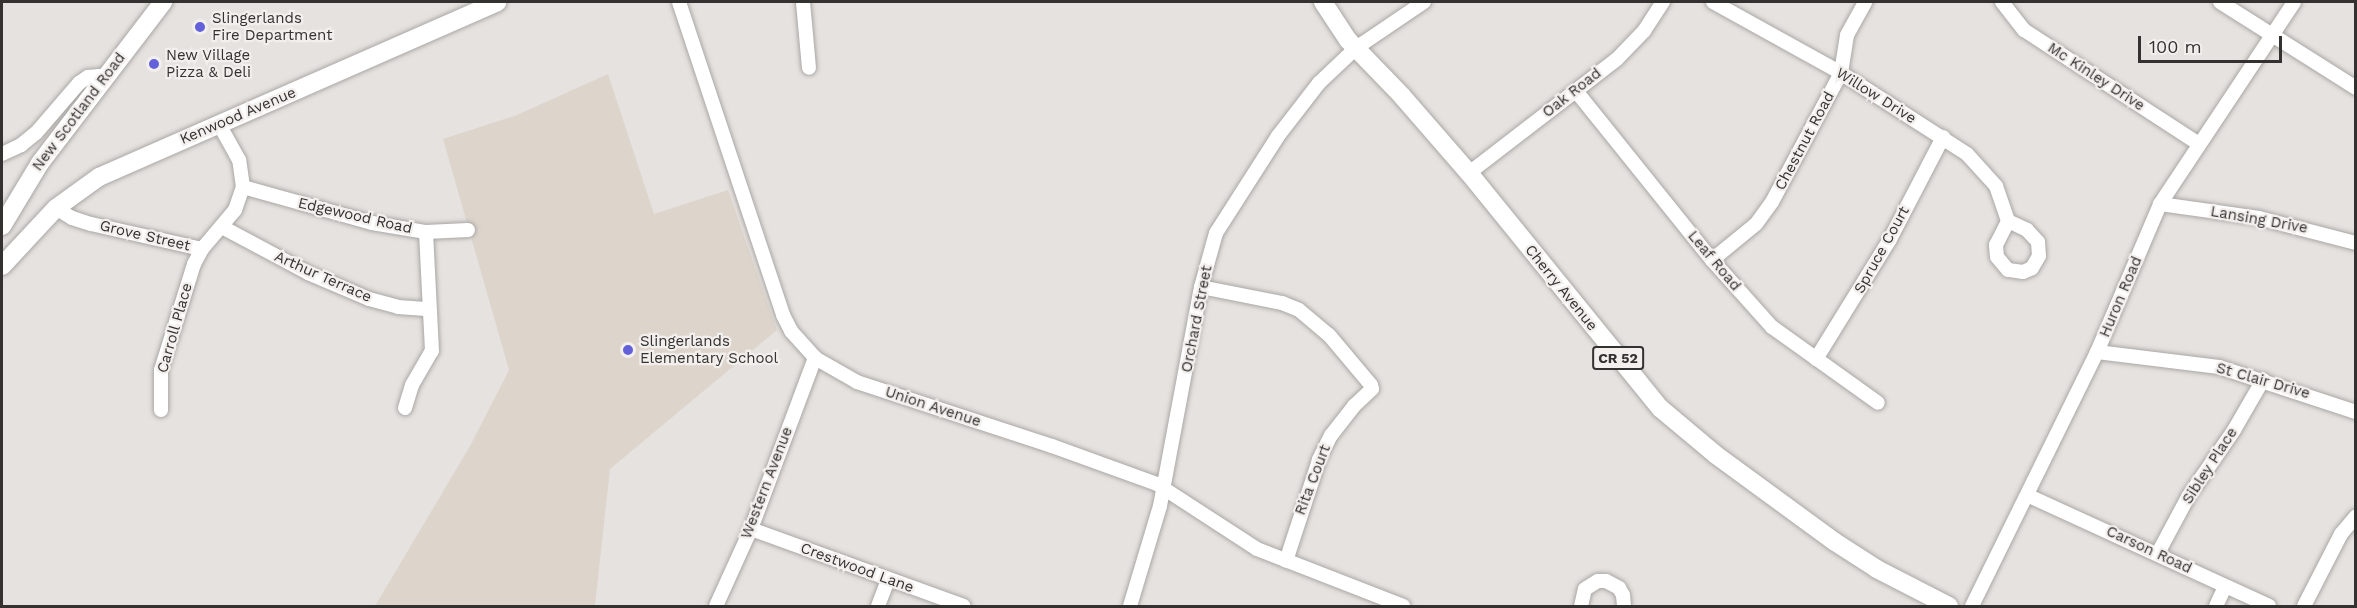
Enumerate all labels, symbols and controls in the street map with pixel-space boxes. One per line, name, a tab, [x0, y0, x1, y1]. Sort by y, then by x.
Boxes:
place label: Slingerlands Fire Department	[212, 9, 333, 44]
marker: Slingerlands Fire Department	[193, 20, 207, 34]
scale bar	[2141, 24, 2285, 62]
text: 100 m	[2149, 36, 2202, 57]
street label: Mc Kinley Drive	[2044, 39, 2148, 115]
place label: New Village Pizza & Deli	[166, 46, 251, 81]
street label: New Scotland Road	[29, 49, 129, 175]
marker: New Village Pizza & Deli	[147, 57, 161, 71]
street label: Oak Road	[1539, 64, 1605, 122]
street label: Willow Drive	[1833, 64, 1919, 128]
street label: Kenwood Avenue	[177, 83, 299, 149]
street label: Chestnut Road	[1771, 89, 1839, 193]
street label: Edgewood Road	[296, 194, 414, 238]
street label: Spruce Court	[1851, 203, 1913, 297]
street label: Lansing Drive	[2209, 203, 2309, 237]
street label: Grove Street	[98, 217, 192, 255]
street label: Leaf Road	[1684, 227, 1744, 295]
street label: Cherry Avenue	[1521, 241, 1601, 335]
street label: Arthur Terrace	[271, 247, 375, 307]
street label: Huron Road	[2096, 254, 2146, 340]
street label: Orchard Street	[1178, 264, 1216, 374]
street label: Carroll Place	[153, 281, 197, 375]
place label: Slingerlands Elementary School	[640, 332, 779, 367]
marker: Slingerlands Elementary School	[621, 343, 635, 357]
road number: CR 52	[1591, 347, 1645, 369]
street label: St Clair Drive	[2214, 359, 2312, 403]
street label: Union Avenue	[883, 383, 983, 431]
street label: Western Avenue	[737, 424, 797, 542]
street label: Sibley Place	[2178, 424, 2242, 508]
street label: Rita Court	[1291, 442, 1335, 518]
street label: Carson Road	[2103, 522, 2195, 578]
street label: Crestwood Lane	[798, 539, 916, 597]

